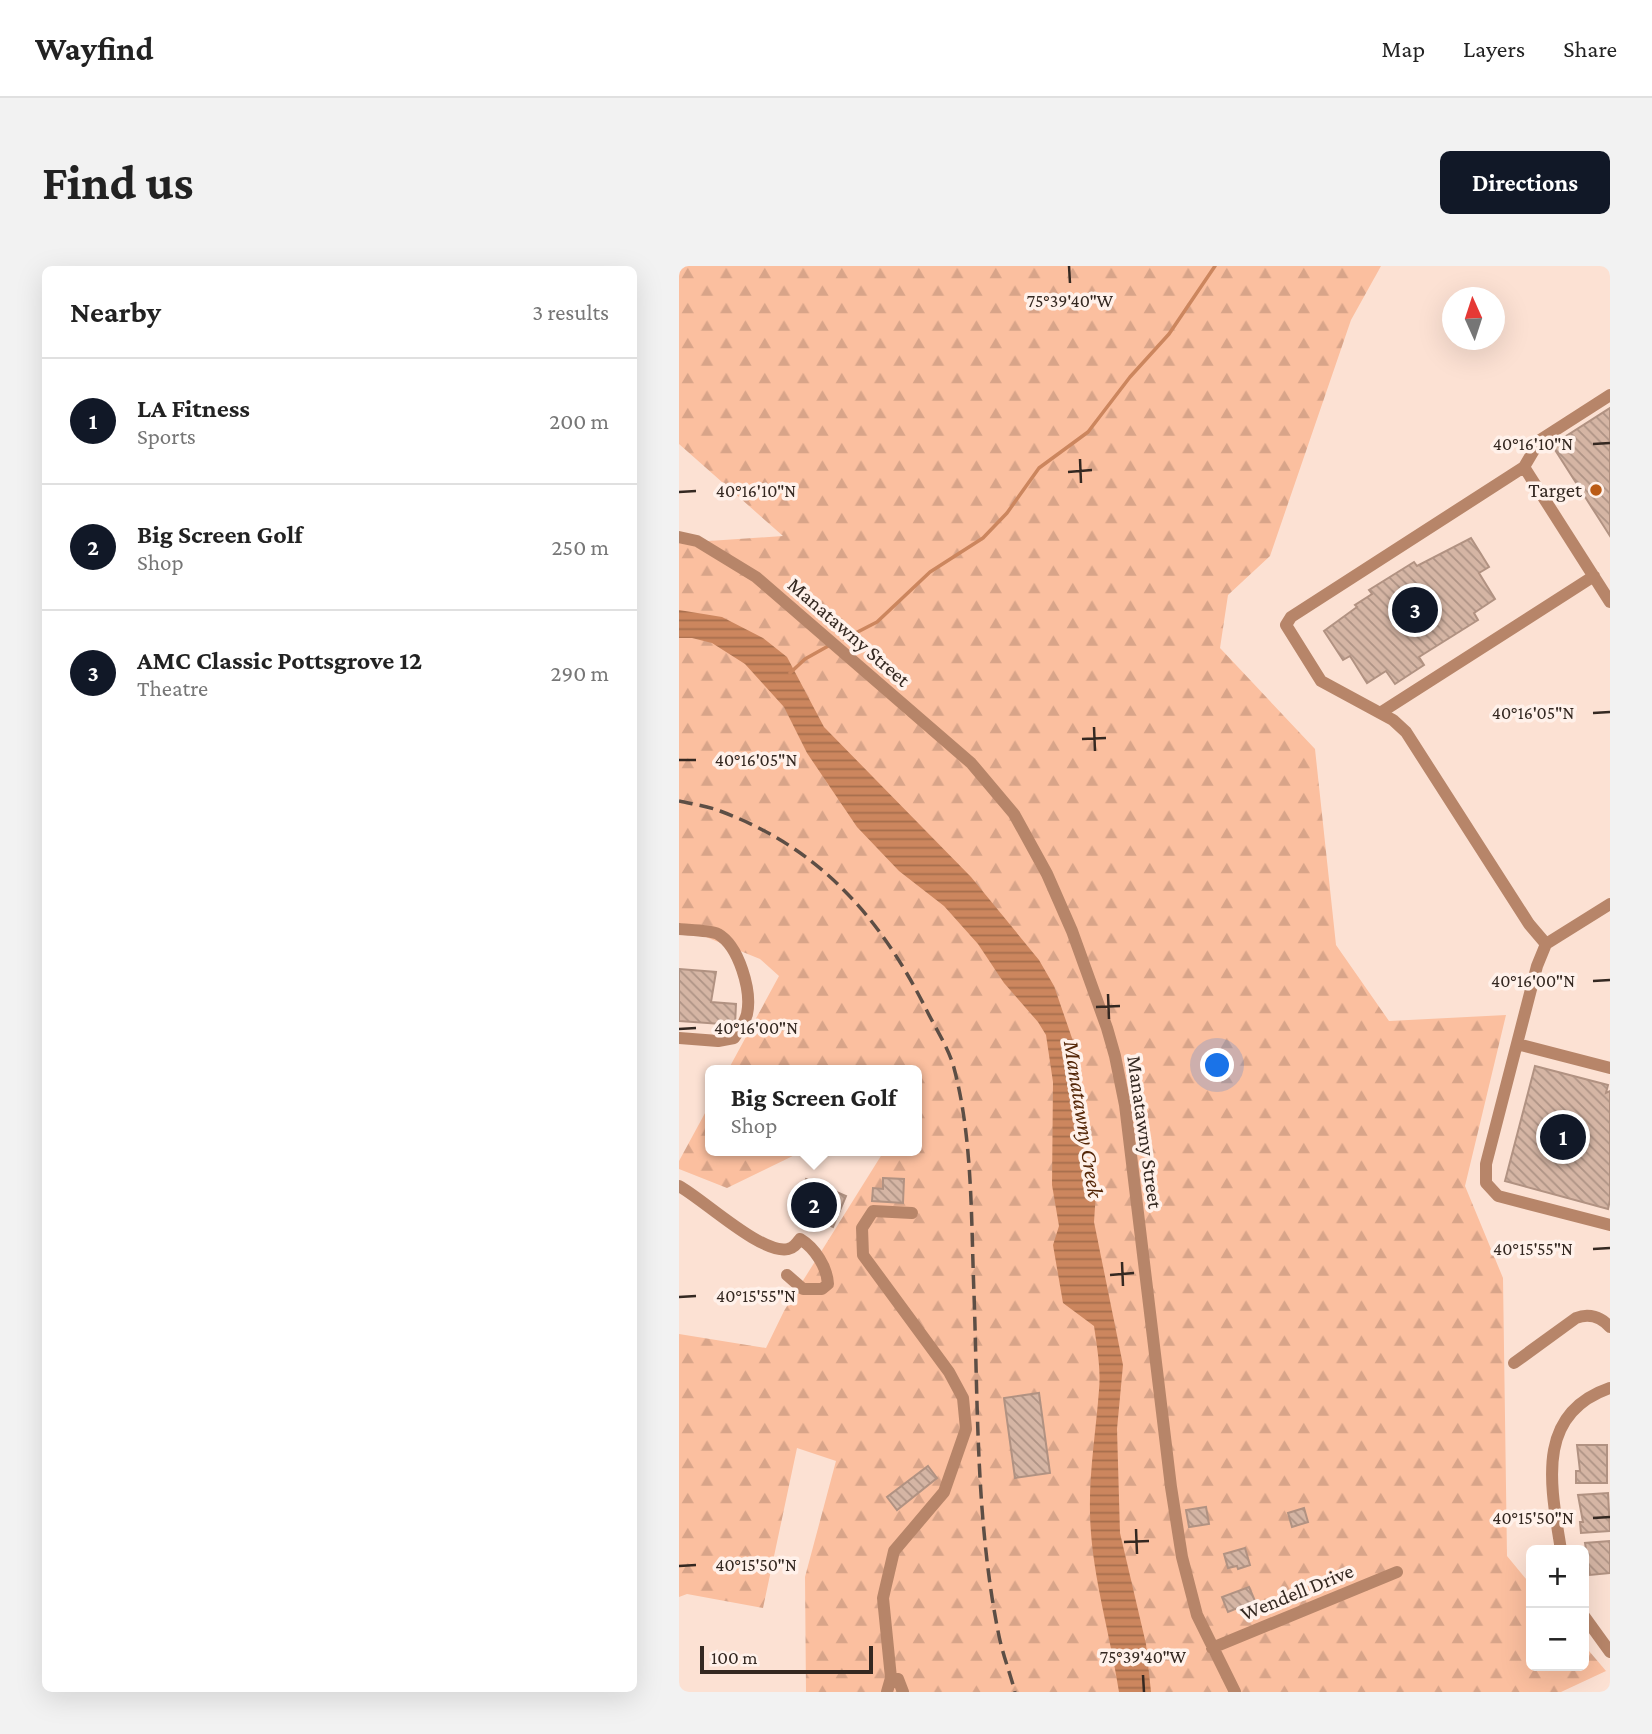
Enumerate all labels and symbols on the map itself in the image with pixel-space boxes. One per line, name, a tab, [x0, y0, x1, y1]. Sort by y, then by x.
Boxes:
north arrow	[1442, 287, 1505, 350]
text: 75°39'40"W	[1027, 291, 1114, 311]
text: 40°16'10"N	[1493, 434, 1573, 454]
place label: Target	[1528, 478, 1583, 502]
text: 40°16'10"N	[716, 481, 796, 501]
marker: Target	[1588, 482, 1604, 498]
street label: Manatawny Street	[783, 572, 916, 692]
pin: 3	[1392, 584, 1438, 636]
text: 40°16'05"N	[1492, 703, 1574, 723]
text: 40°16'05"N	[715, 750, 797, 770]
text: 40°16'00"N	[1491, 971, 1575, 991]
text: 40°16'00"N	[714, 1018, 798, 1038]
water label: Manatawny Creek	[1059, 1038, 1109, 1200]
your location	[1200, 1048, 1234, 1082]
street label: Manatawny Street	[1122, 1054, 1168, 1211]
pin: 1	[1540, 1111, 1586, 1163]
pin: 2	[791, 1179, 837, 1231]
text: 40°15'55"N	[1493, 1239, 1573, 1259]
text: 40°15'55"N	[716, 1286, 796, 1306]
text: 40°15'50"N	[1492, 1508, 1574, 1528]
text: 40°15'50"N	[715, 1555, 797, 1575]
street label: Wendell Drive	[1237, 1558, 1357, 1626]
scale bar	[700, 1643, 873, 1675]
text: 75°39'40"W	[1100, 1647, 1187, 1667]

